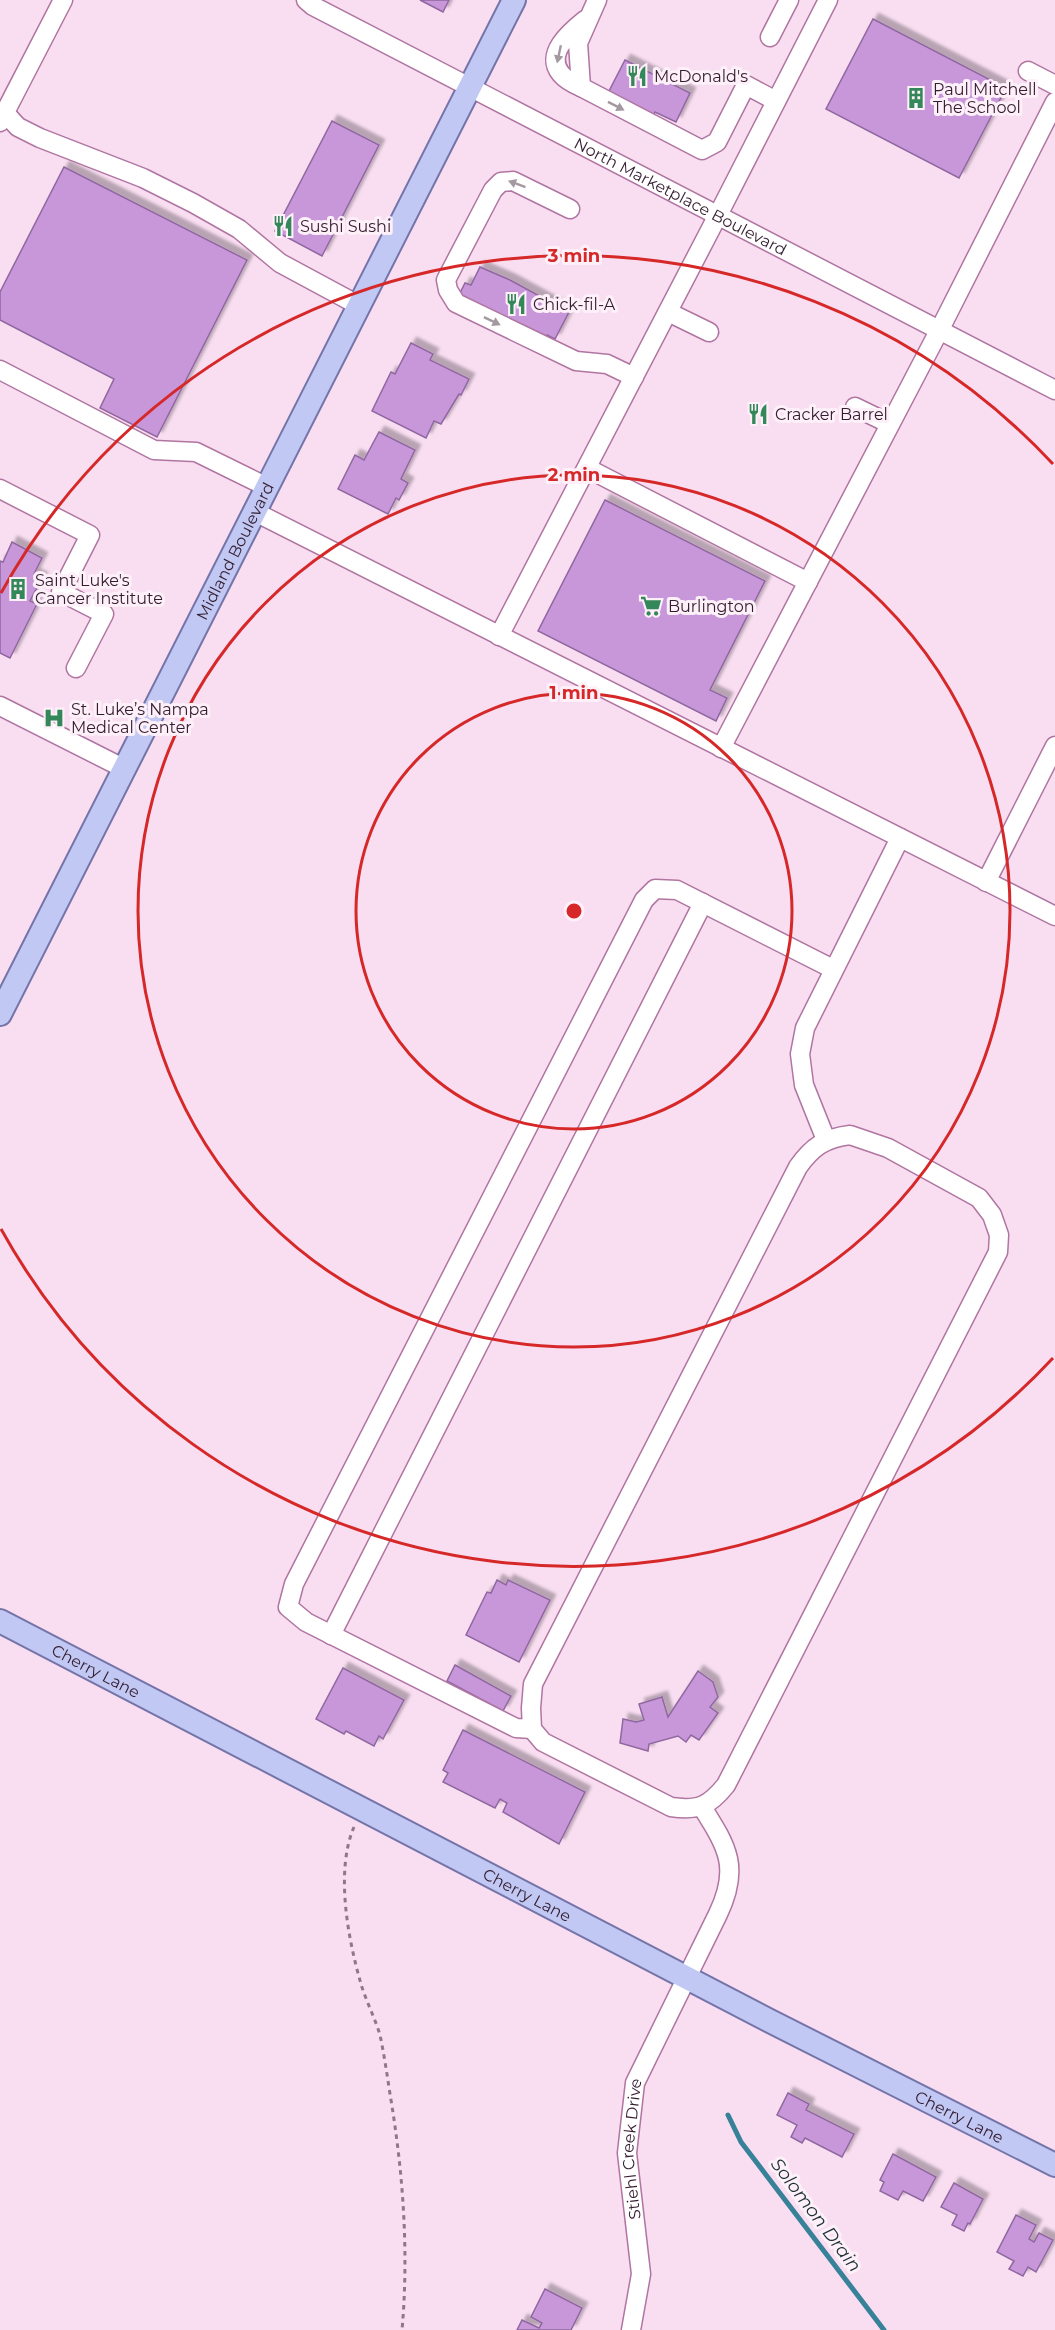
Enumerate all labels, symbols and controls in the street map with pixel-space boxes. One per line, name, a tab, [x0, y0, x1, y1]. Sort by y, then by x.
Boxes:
one-way arrow	[554, 45, 563, 64]
restaurant icon: McDonald's	[625, 64, 649, 88]
place label: McDonald's	[654, 67, 748, 86]
place label: Paul Mitchell The School	[933, 80, 1037, 117]
building icon: Paul Mitchell The School	[904, 86, 928, 110]
one-way arrow	[607, 101, 624, 110]
street label: North Marketplace Boulevard	[571, 134, 790, 259]
one-way arrow	[507, 179, 525, 189]
restaurant icon: Sushi Sushi	[271, 214, 295, 238]
place label: Sushi Sushi	[300, 217, 391, 236]
text: 3 min	[547, 245, 600, 267]
restaurant icon: Chick-fil-A	[504, 292, 528, 316]
place label: Chick-fil-A	[533, 295, 616, 314]
one-way arrow	[483, 316, 500, 326]
restaurant icon: Cracker Barrel	[746, 402, 770, 426]
place label: Cracker Barrel	[775, 405, 888, 424]
text: 2 min	[548, 464, 600, 486]
street label: Midland Boulevard	[192, 479, 278, 623]
place label: Saint Luke's Cancer Institute	[35, 571, 163, 608]
building icon: Saint Luke's Cancer Institute	[6, 577, 30, 601]
supermarket icon: Burlington	[639, 594, 663, 618]
place label: Burlington	[668, 597, 755, 616]
text: 1 min	[550, 682, 598, 704]
place label: St. Luke’s Nampa Medical Center	[71, 700, 209, 737]
hospital icon: St. Luke’s Nampa Medical Center	[42, 706, 66, 730]
centre of rings	[564, 901, 584, 921]
street label: Cherry Lane	[48, 1641, 143, 1702]
street label: Cherry Lane	[480, 1865, 574, 1926]
street label: Stiehl Creek Drive	[618, 2075, 646, 2220]
street label: Cherry Lane	[912, 2087, 1007, 2147]
water label: Solomon Drain	[766, 2154, 866, 2276]

